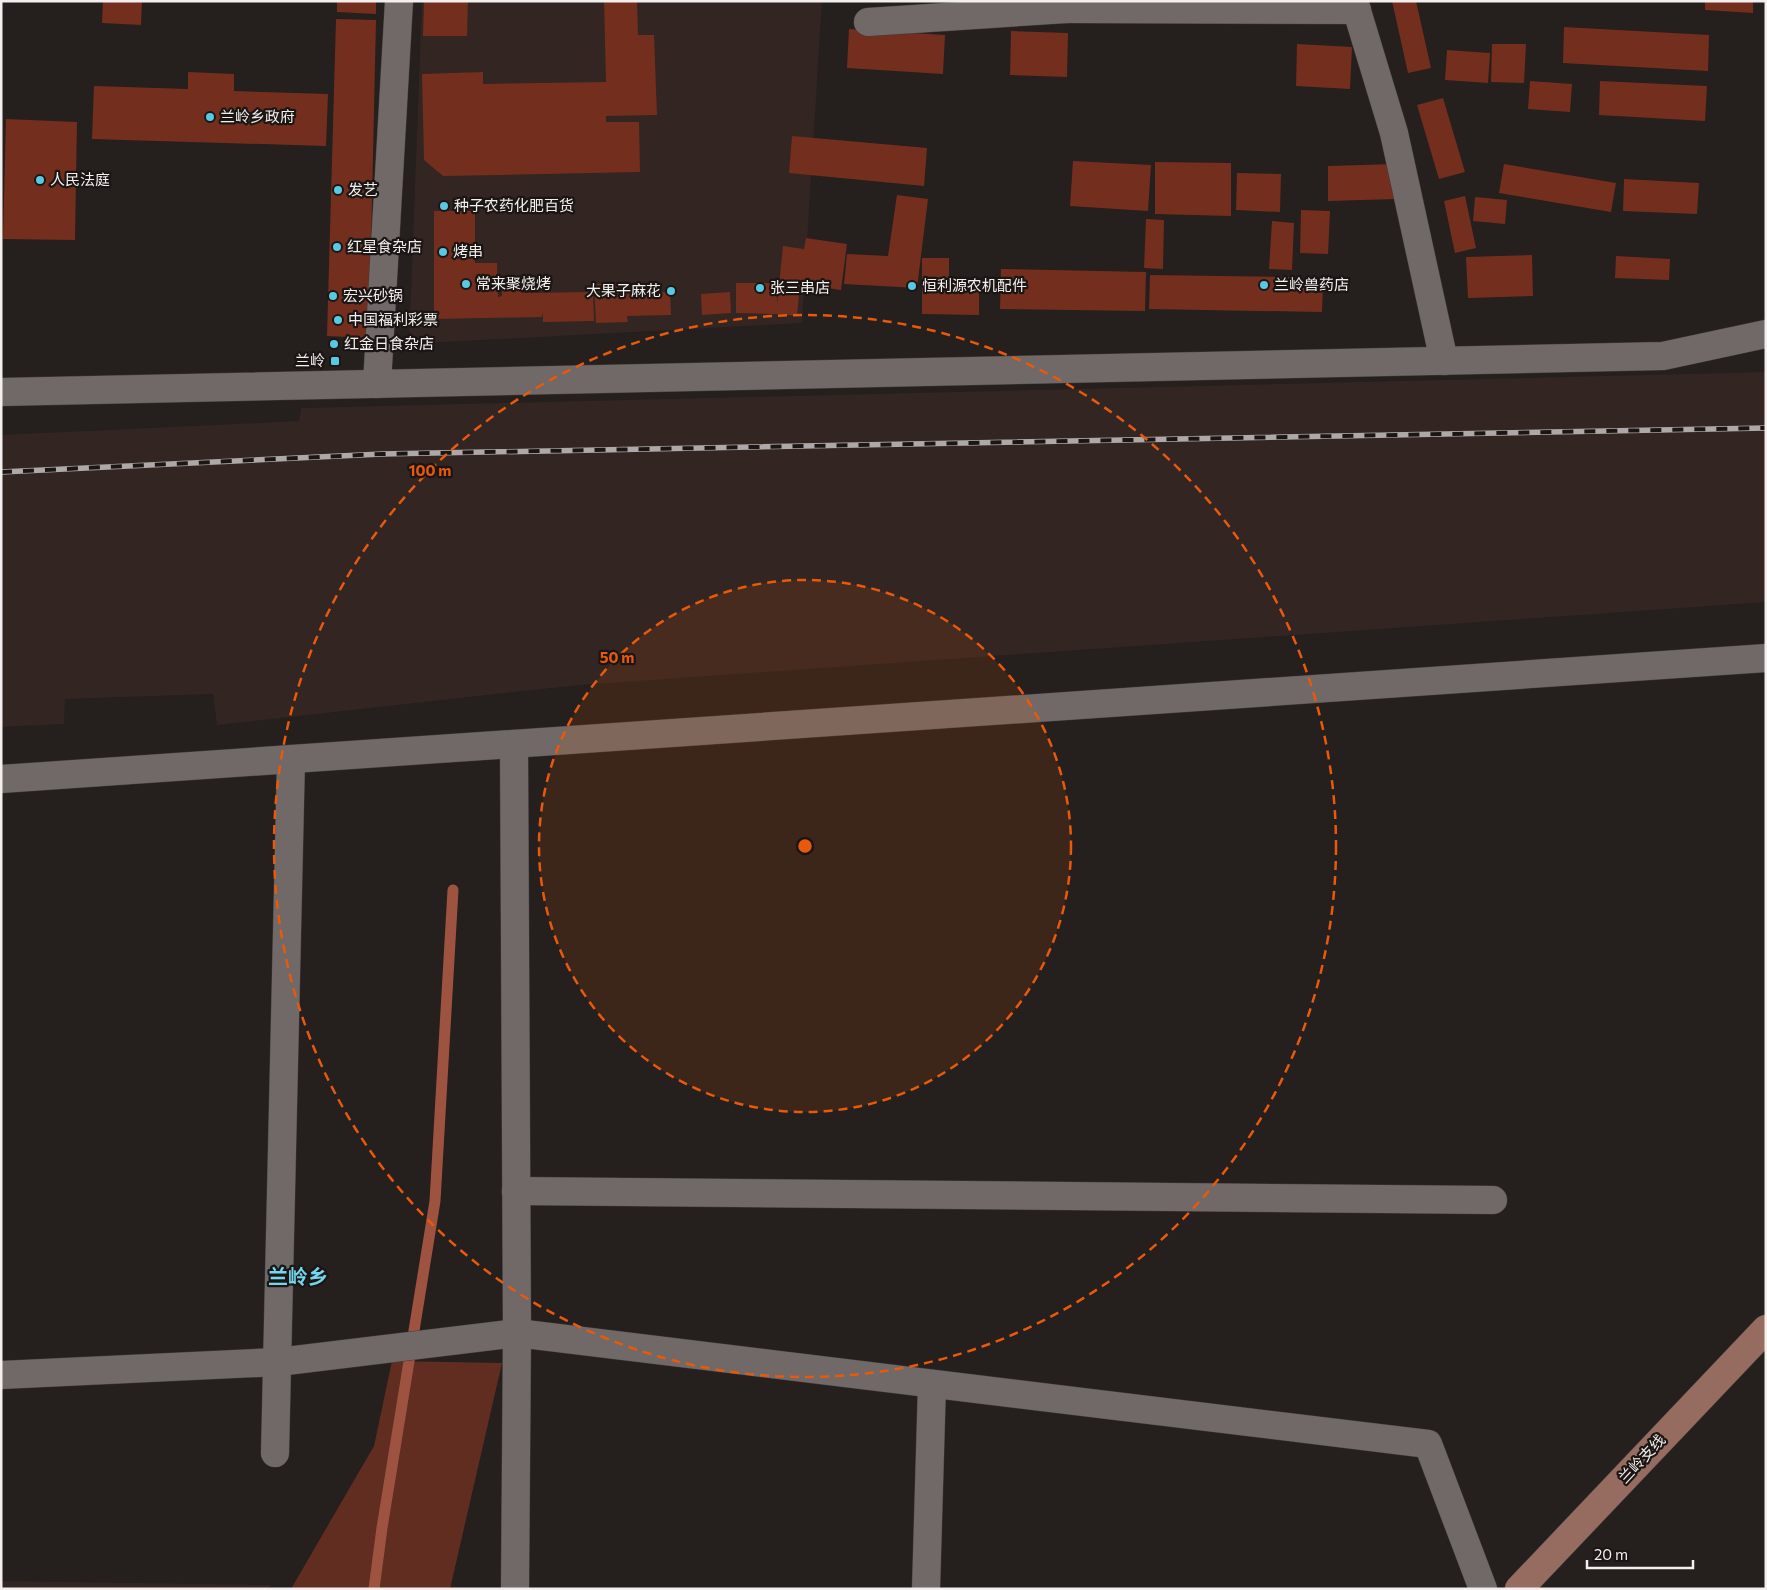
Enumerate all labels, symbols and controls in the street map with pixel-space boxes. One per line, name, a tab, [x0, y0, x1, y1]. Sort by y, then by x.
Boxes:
place label: 兰岭乡政府	[220, 107, 295, 125]
marker: 兰岭乡政府	[204, 111, 216, 123]
place label: 人民法庭	[50, 170, 110, 188]
marker: 人民法庭	[34, 174, 46, 186]
place label: 发艺	[348, 180, 378, 198]
marker: 发艺	[332, 184, 344, 196]
place label: 种子农药化肥百货	[454, 196, 574, 214]
marker: 种子农药化肥百货	[438, 200, 450, 212]
place label: 红星食杂店	[347, 237, 422, 255]
marker: 红星食杂店	[331, 241, 343, 253]
place label: 烤串	[453, 242, 483, 260]
marker: 烤串	[437, 246, 449, 258]
place label: 常来聚烧烤	[476, 274, 551, 292]
place label: 兰岭兽药店	[1274, 275, 1349, 293]
place label: 恒利源农机配件	[922, 276, 1027, 294]
marker: 常来聚烧烤	[460, 278, 472, 290]
place label: 张三串店	[770, 278, 830, 296]
marker: 兰岭兽药店	[1258, 279, 1270, 291]
marker: 恒利源农机配件	[906, 280, 918, 292]
place label: 大果子麻花	[586, 281, 661, 299]
marker: 张三串店	[754, 282, 766, 294]
marker: 大果子麻花	[665, 285, 677, 297]
place label: 宏兴砂锅	[343, 286, 403, 304]
marker: 宏兴砂锅	[327, 290, 339, 302]
place label: 中国福利彩票	[348, 310, 438, 328]
marker: 中国福利彩票	[332, 314, 344, 326]
place label: 红金日食杂店	[344, 334, 434, 352]
marker: 红金日食杂店	[328, 338, 340, 350]
place label: 兰岭	[295, 351, 325, 369]
marker: 兰岭	[329, 355, 341, 367]
text: 100 m	[409, 461, 451, 479]
text: 50 m	[600, 648, 634, 666]
centre of rings	[796, 837, 814, 855]
district label: 兰岭乡	[268, 1264, 328, 1288]
street label: 兰岭支线	[1614, 1430, 1668, 1486]
scale bar	[1587, 1538, 1693, 1570]
text: 20 m	[1594, 1545, 1628, 1563]

